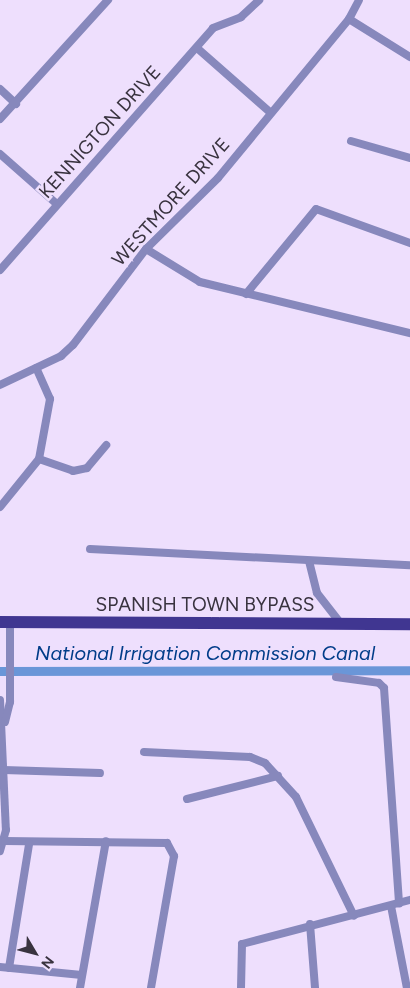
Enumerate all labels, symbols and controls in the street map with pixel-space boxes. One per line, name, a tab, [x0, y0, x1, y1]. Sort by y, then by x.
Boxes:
street label: KENNIGTON DRIVE	[34, 61, 166, 203]
street label: WESTMORE DRIVE	[107, 133, 235, 271]
street label: SPANISH TOWN BYPASS	[96, 594, 314, 616]
water label: National Irrigation Commission Canal	[35, 641, 375, 665]
north arrow	[10, 928, 60, 978]
text: N	[37, 953, 57, 972]

